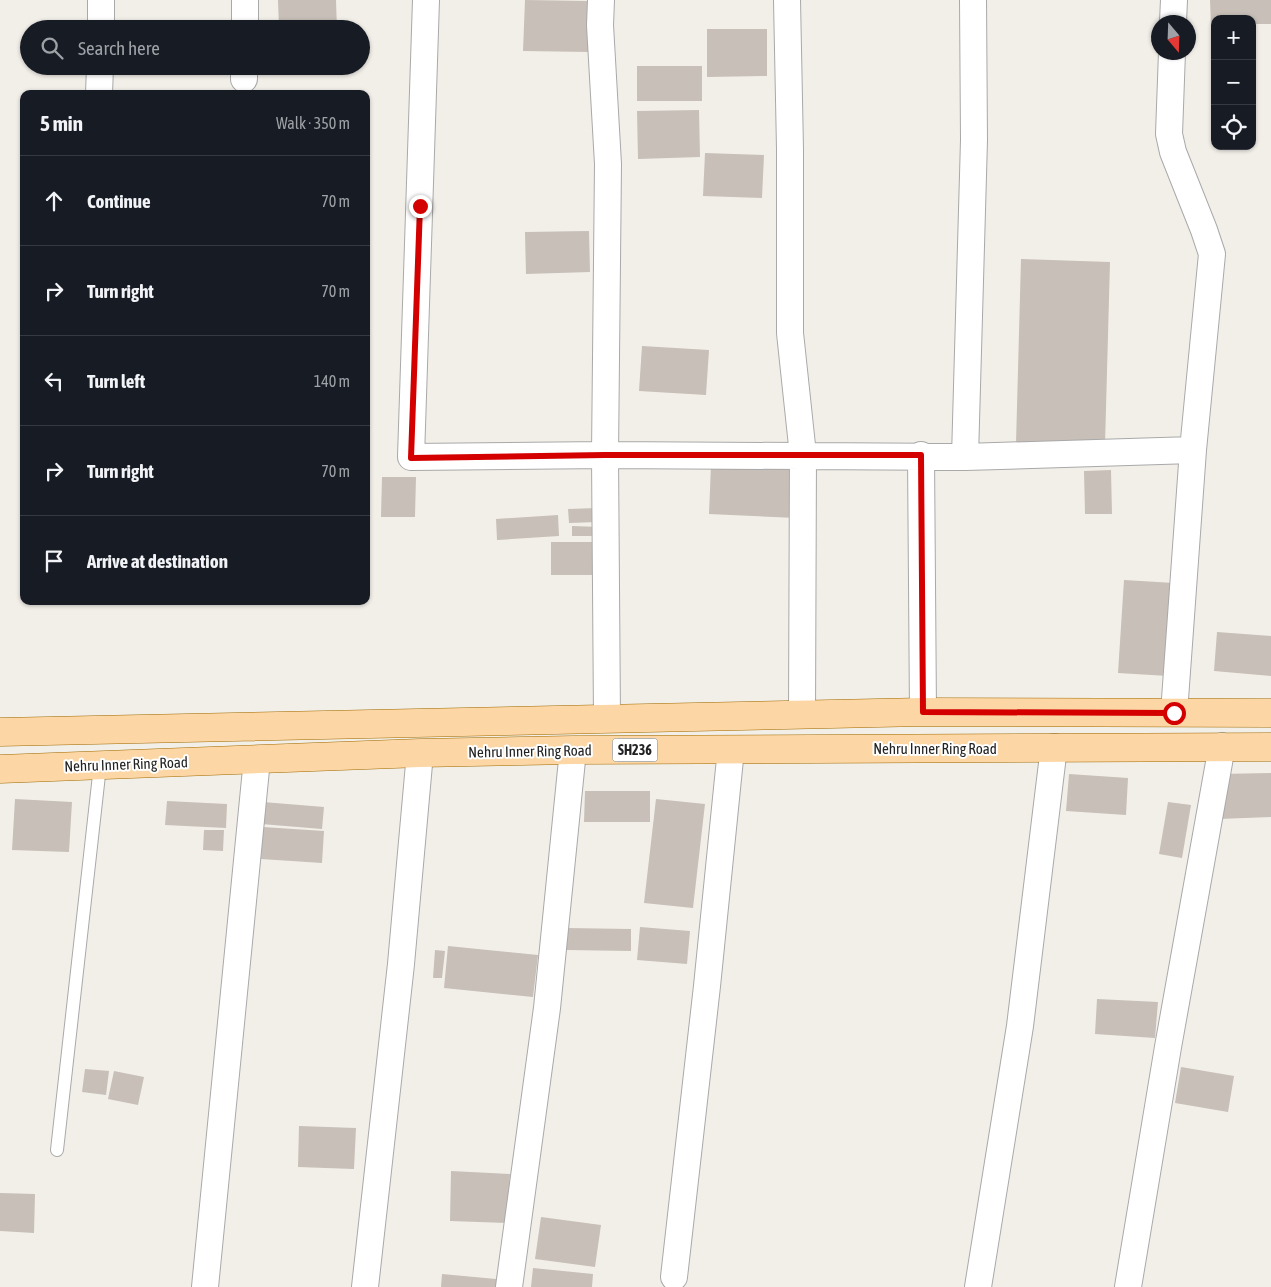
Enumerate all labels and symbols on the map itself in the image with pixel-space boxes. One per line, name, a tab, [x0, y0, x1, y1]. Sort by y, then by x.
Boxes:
north arrow	[1151, 15, 1196, 60]
route end	[409, 195, 432, 218]
route start	[1163, 702, 1186, 725]
road number: SH236	[612, 738, 658, 762]
street label: Nehru Inner Ring Road	[873, 740, 997, 757]
street label: Nehru Inner Ring Road	[468, 741, 592, 761]
street label: Nehru Inner Ring Road	[64, 753, 188, 775]

